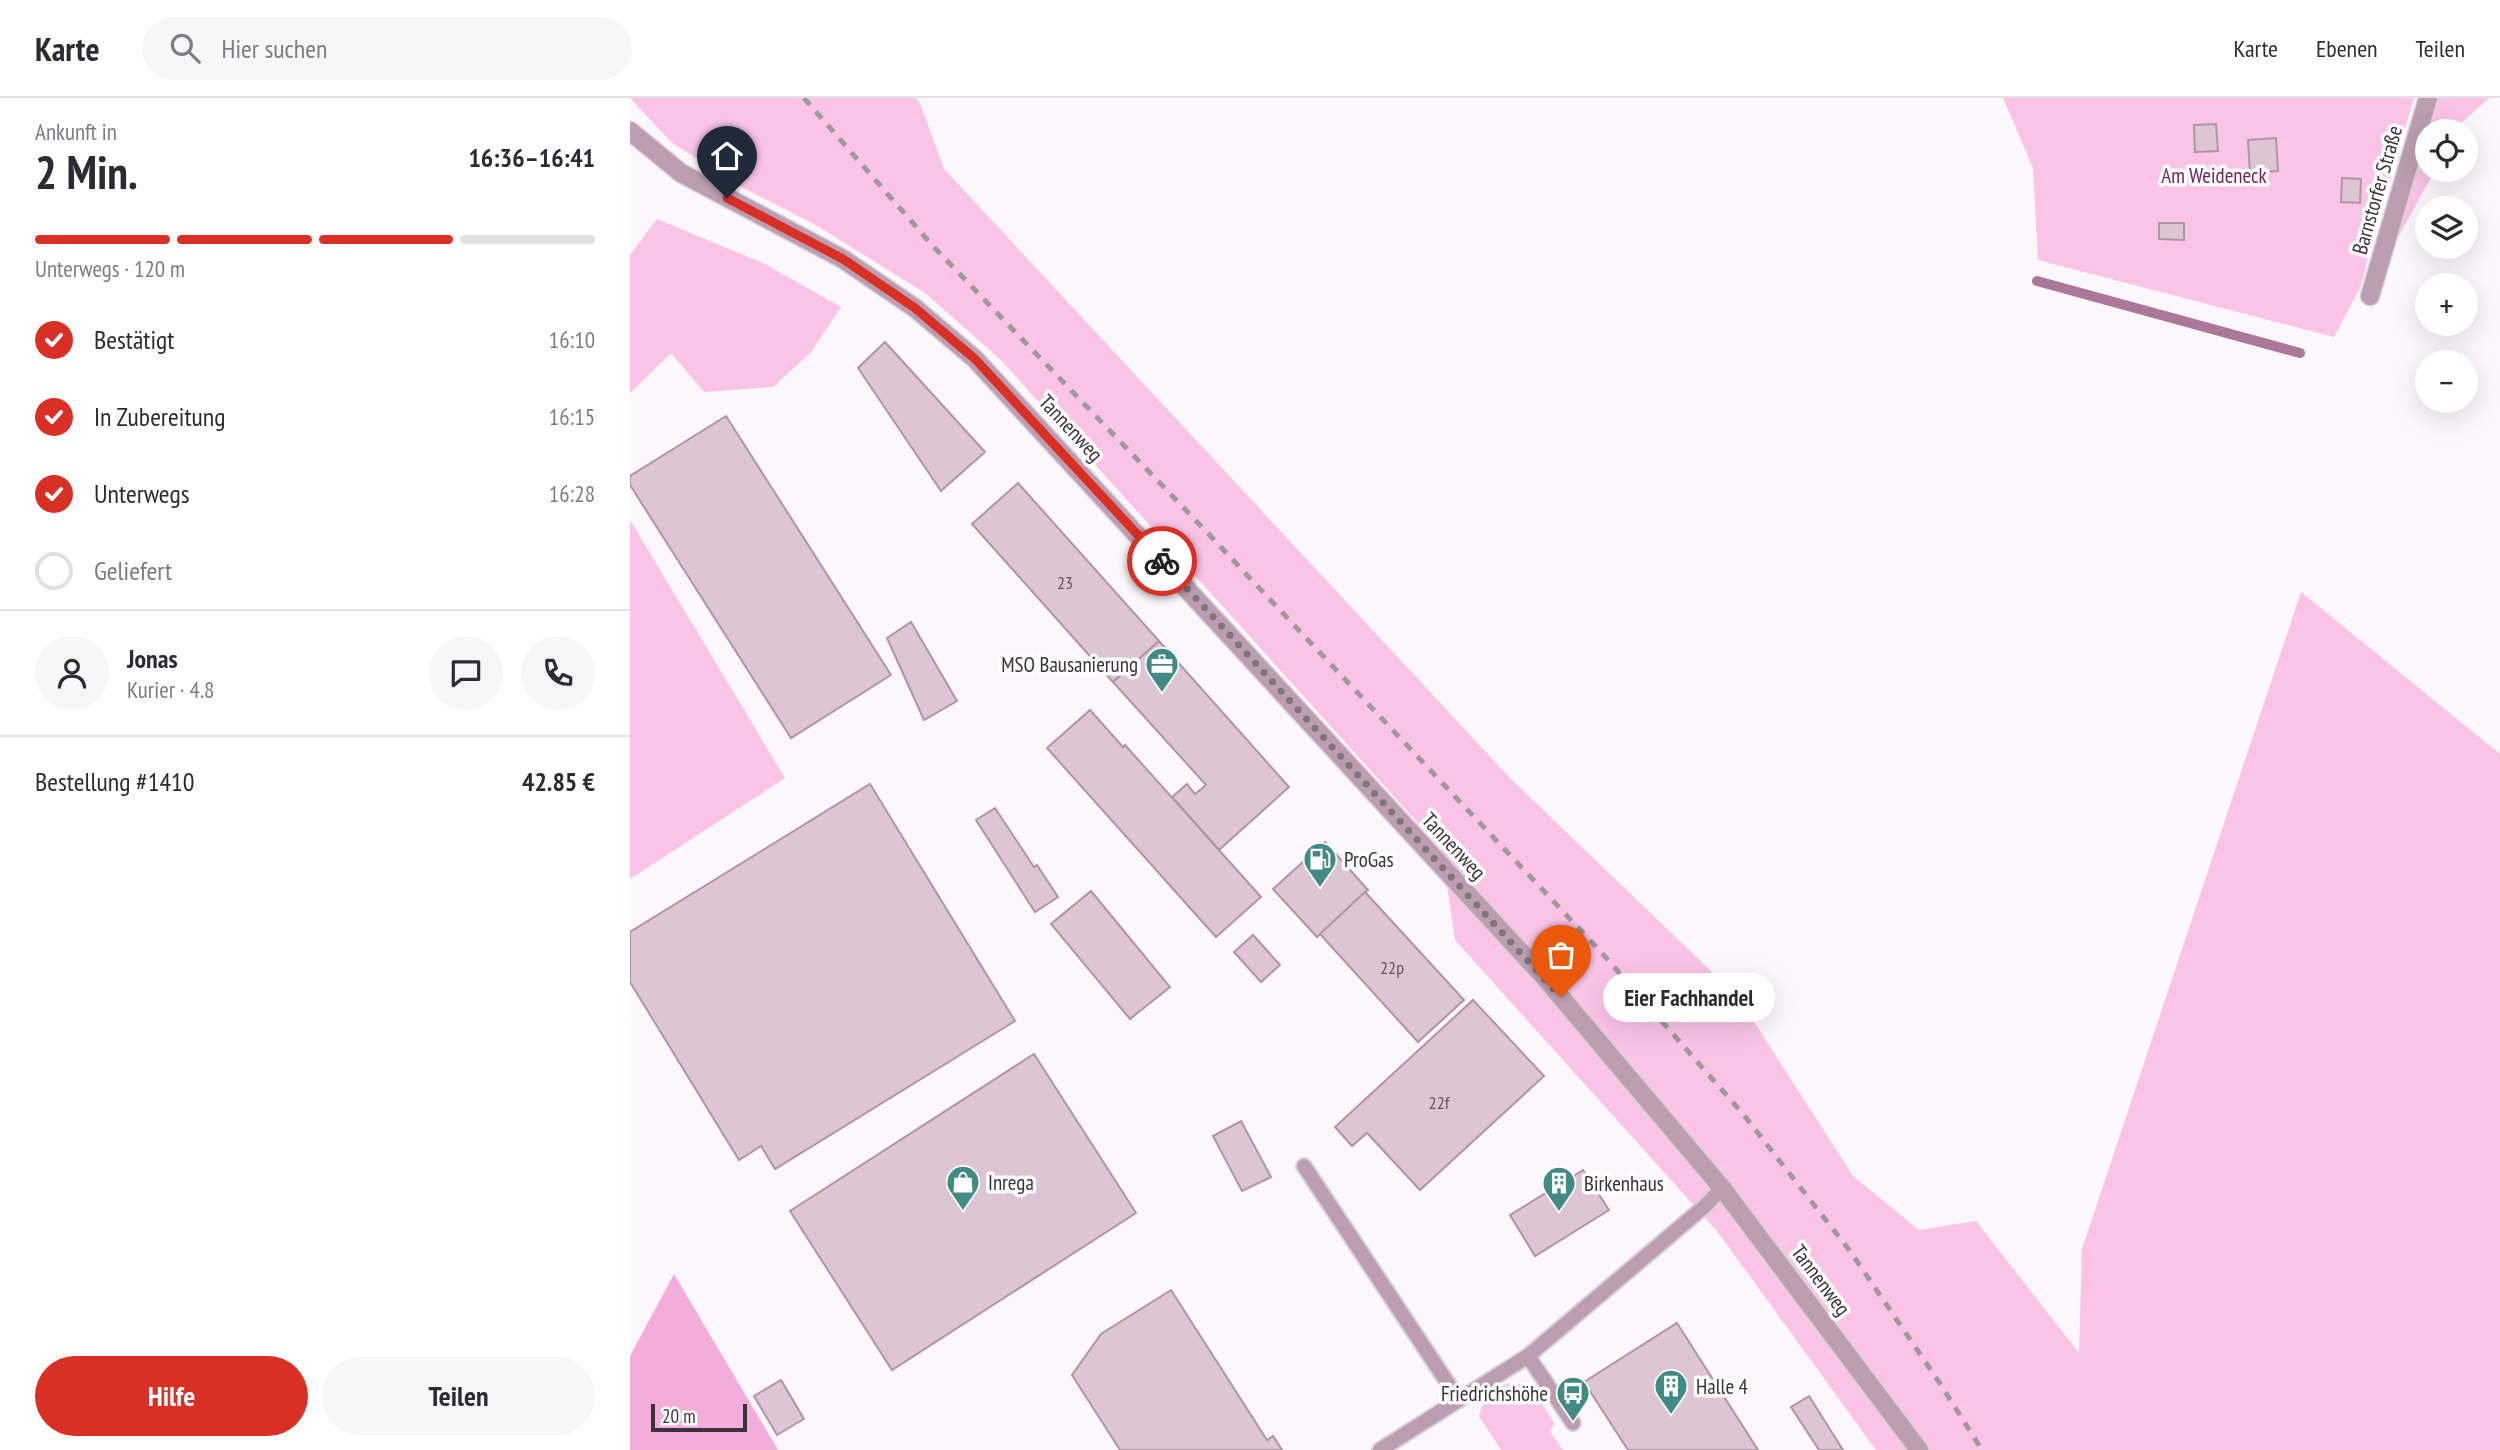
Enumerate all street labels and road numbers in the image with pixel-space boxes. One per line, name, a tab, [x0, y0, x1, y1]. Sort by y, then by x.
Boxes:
street label: Barnstorfer Straße	[2346, 122, 2408, 258]
street label: Tannenweg	[1033, 389, 1109, 467]
street label: Tannenweg	[1416, 807, 1492, 885]
street label: Tannenweg	[1786, 1239, 1856, 1321]

